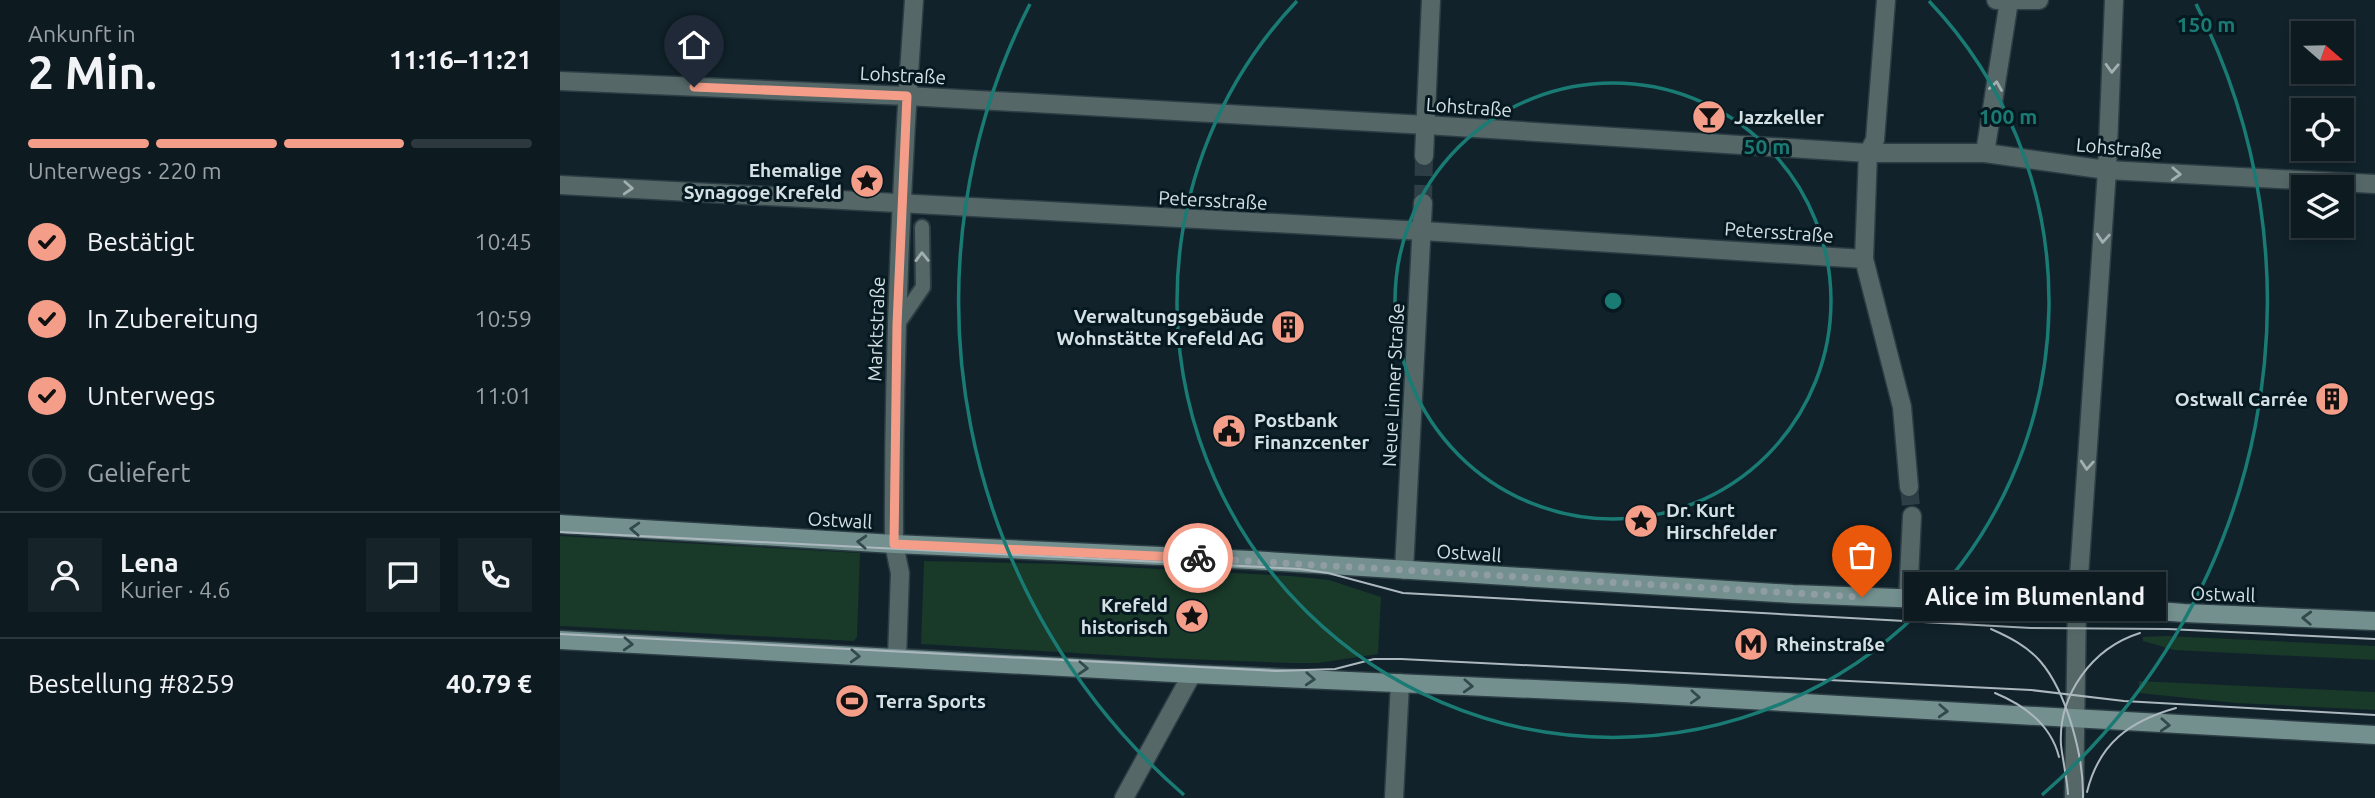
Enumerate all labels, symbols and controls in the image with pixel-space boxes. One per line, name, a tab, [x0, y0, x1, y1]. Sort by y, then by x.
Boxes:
text: 150 m	[2177, 12, 2235, 36]
pin	[664, 15, 724, 87]
text: Ankunft in	[28, 21, 136, 46]
north arrow	[2291, 21, 2354, 84]
map controls	[2291, 21, 2354, 238]
icon: home	[675, 26, 713, 64]
text: 11:16–11:21	[389, 45, 532, 74]
text: 2 Min.	[28, 46, 157, 98]
street label: Lohstraße	[859, 62, 947, 88]
one-way arrow	[2104, 63, 2119, 74]
one-way arrow	[1988, 80, 2003, 92]
street label: Lohstraße	[1425, 93, 1513, 121]
bar icon: Jazzkeller	[1690, 98, 1728, 136]
button: locate	[2291, 98, 2354, 161]
text: 100 m	[1979, 104, 2037, 128]
place label: Jazzkeller	[1734, 106, 1824, 128]
street label: Lohstraße	[2075, 133, 2163, 163]
text: 50 m	[1744, 134, 1790, 158]
text: Unterwegs · 220 m	[28, 158, 222, 183]
place label: Ehemalige Synagoge Krefeld	[684, 159, 842, 203]
place icon: Ehemalige Synagoge Krefeld	[848, 162, 886, 200]
one-way arrow	[2170, 166, 2181, 181]
button: layers	[2291, 175, 2354, 238]
one-way arrow	[623, 180, 634, 195]
street label: Petersstraße	[1158, 186, 1268, 214]
street label: Petersstraße	[1724, 217, 1834, 247]
icon: check	[28, 223, 66, 261]
text: Bestätigt	[87, 227, 194, 256]
text: 10:45	[474, 229, 532, 254]
one-way arrow	[2096, 233, 2111, 244]
one-way arrow	[915, 251, 930, 262]
street label: Marktstraße	[863, 276, 889, 382]
centre of rings	[1601, 289, 1625, 313]
icon: check	[28, 300, 66, 338]
street label: Neue Linner Straße	[1378, 302, 1408, 468]
text: In Zubereitung	[87, 304, 259, 333]
place label: Verwaltungsgebäude Wohnstätte Krefeld AG	[1057, 305, 1264, 349]
text: 10:59	[474, 306, 532, 331]
building icon: Verwaltungsgebäude Wohnstätte Krefeld AG	[1269, 308, 1307, 346]
icon: check	[28, 377, 66, 415]
building icon: Ostwall Carrée	[2313, 380, 2351, 418]
text: Unterwegs	[87, 381, 215, 410]
text: 11:01	[474, 383, 532, 408]
place label: Ostwall Carrée	[2175, 388, 2308, 410]
place label: Postbank Finanzcenter	[1254, 409, 1369, 453]
public building icon: Postbank Finanzcenter	[1210, 412, 1248, 450]
text: Geliefert	[87, 458, 190, 487]
one-way arrow	[2080, 460, 2095, 471]
place label: Dr. Kurt Hirschfelder	[1666, 499, 1777, 543]
place icon: Dr. Kurt Hirschfelder	[1622, 502, 1660, 540]
street label: Ostwall	[807, 507, 873, 533]
one-way arrow	[629, 521, 640, 536]
courier	[1163, 523, 1233, 593]
pin	[1832, 525, 1892, 597]
one-way arrow	[856, 535, 867, 550]
icon: bag	[1843, 536, 1881, 574]
button: person	[28, 538, 102, 612]
button: chat	[366, 538, 440, 612]
button: phone	[458, 538, 532, 612]
icon: bike	[1179, 539, 1217, 577]
street label: Ostwall	[1436, 540, 1502, 566]
text: Lena	[120, 548, 179, 577]
callout: Alice im Blumenland	[1904, 572, 2166, 622]
text: Kurier · 4.6	[120, 577, 231, 602]
street label: Ostwall	[2190, 582, 2256, 606]
text: Alice im Blumenland	[1925, 584, 2145, 609]
place label: Krefeld historisch	[1081, 594, 1168, 638]
place icon: Krefeld historisch	[1173, 597, 1211, 635]
one-way arrow	[2301, 611, 2312, 626]
metro station icon: Rheinstraße	[1732, 625, 1770, 663]
place label: Rheinstraße	[1776, 633, 1885, 655]
one-way arrow	[623, 636, 634, 651]
one-way arrow	[850, 648, 861, 663]
one-way arrow	[1077, 660, 1088, 675]
text: Bestellung #8259	[28, 669, 235, 698]
text: 40.79 €	[446, 669, 532, 698]
one-way arrow	[1305, 672, 1316, 687]
one-way arrow	[1463, 679, 1474, 694]
sports icon: Terra Sports	[833, 682, 871, 720]
one-way arrow	[1690, 689, 1701, 704]
place label: Terra Sports	[876, 690, 986, 712]
one-way arrow	[1938, 704, 1949, 719]
one-way arrow	[2160, 717, 2171, 732]

